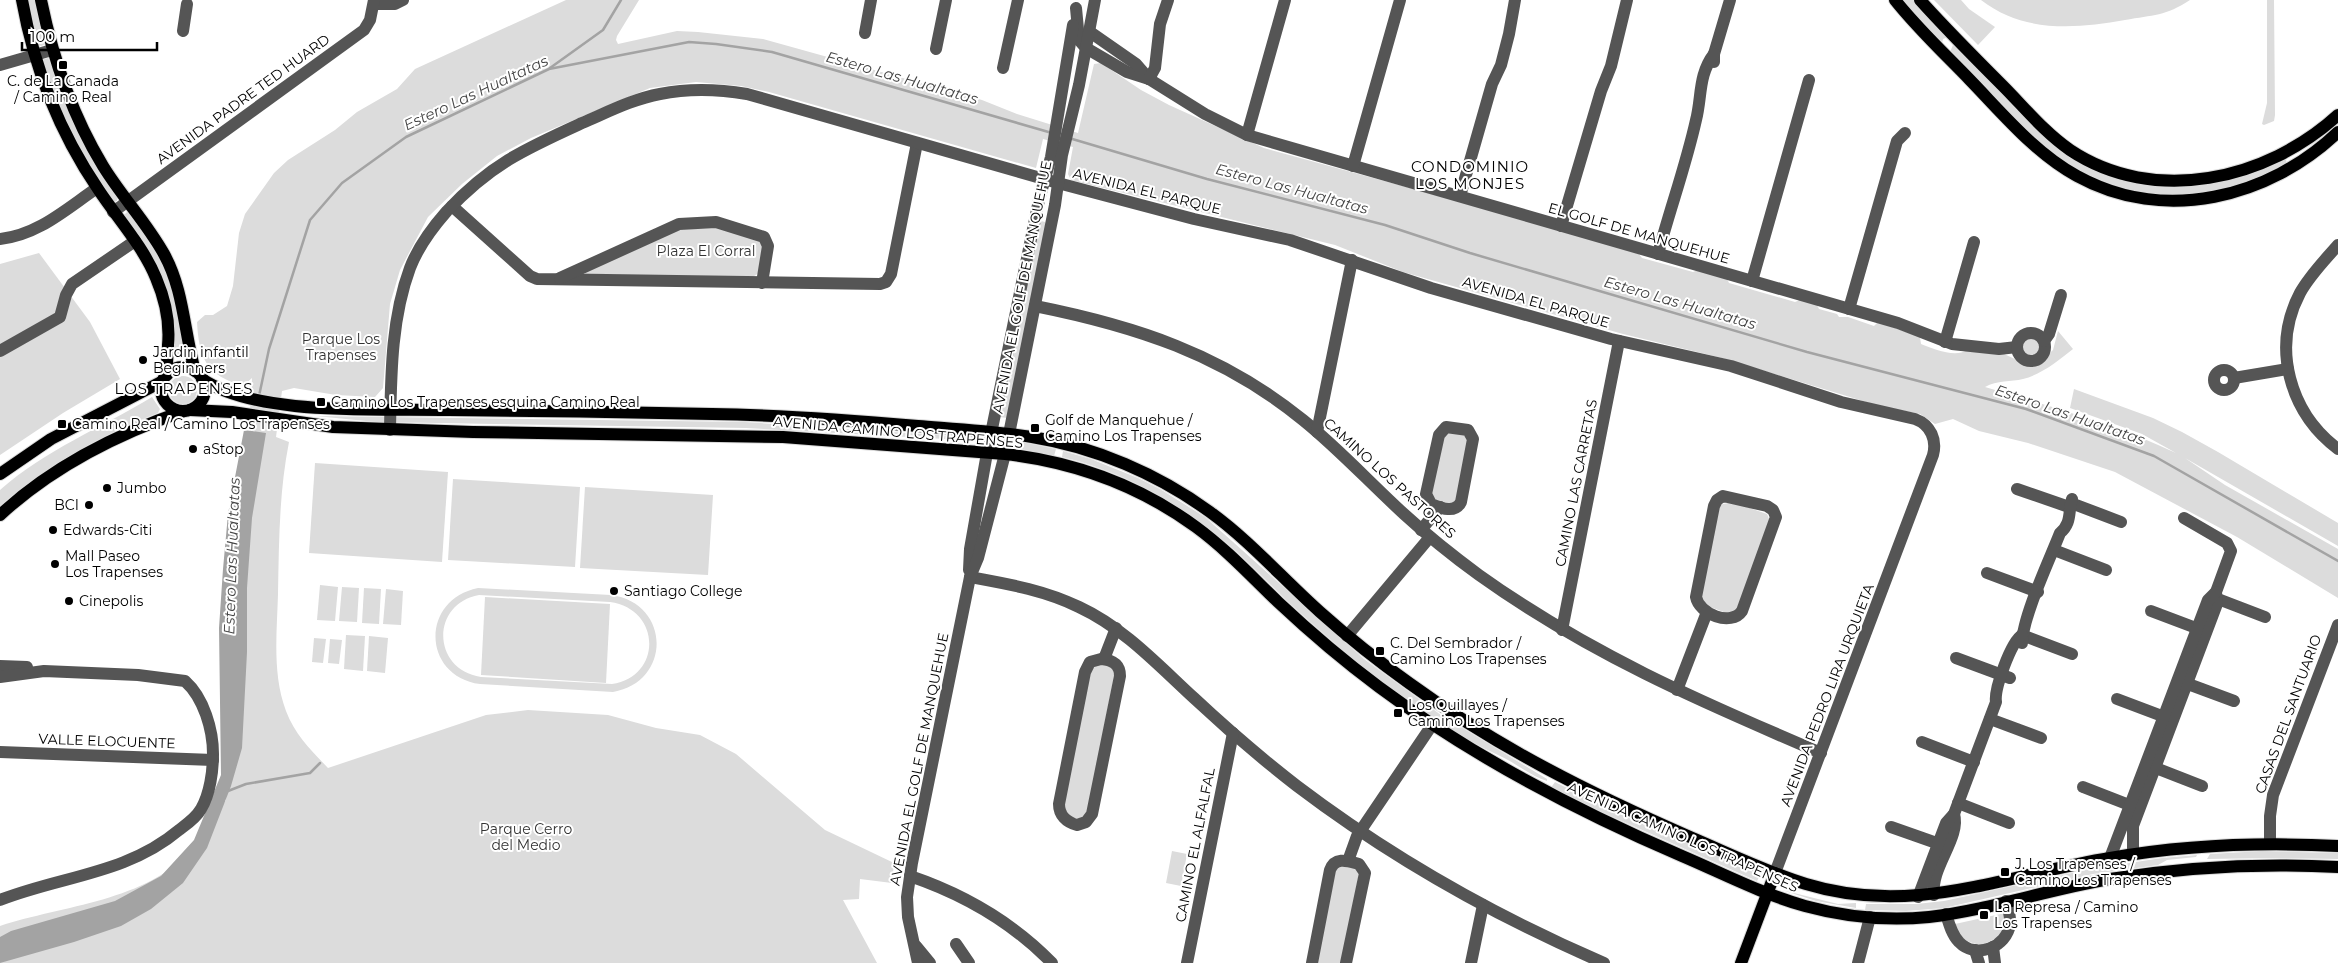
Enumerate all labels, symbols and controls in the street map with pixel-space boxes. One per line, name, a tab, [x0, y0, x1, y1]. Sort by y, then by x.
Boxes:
scale bar	[22, 20, 158, 52]
text: 100 m	[30, 27, 75, 46]
street label: AVENIDA PADRE TED HUARD	[153, 30, 333, 168]
water label: Estero Las Hualtatas	[824, 47, 981, 109]
water label: Estero Las Hualtatas	[401, 50, 552, 134]
marker: C. de La Canada / Camino Real	[57, 59, 69, 71]
place label: C. de La Canada / Camino Real	[7, 72, 119, 106]
district label: CONDOMINIO LOS MONJES	[1411, 157, 1529, 193]
street label: AVENIDA EL GOLF DE MANQUEHUE	[989, 159, 1055, 415]
water label: Estero Las Hualtatas	[1214, 159, 1371, 218]
street label: AVENIDA EL PARQUE	[1071, 164, 1223, 218]
street label: EL GOLF DE MANQUEHUE	[1546, 198, 1732, 268]
park label: Plaza El Corral	[657, 242, 755, 260]
street label: AVENIDA EL PARQUE	[1460, 272, 1612, 332]
water label: Estero Las Hualtatas	[1602, 272, 1759, 334]
park label: Parque Los Trapenses	[302, 330, 380, 364]
place label: Jardin infantil Beginners	[152, 343, 249, 377]
marker: Jardin infantil Beginners	[137, 354, 149, 366]
district label: LOS TRAPENSES	[115, 379, 253, 398]
water label: Estero Las Hualtatas	[1993, 380, 2148, 449]
place label: Camino Los Trapenses esquina Camino Real	[331, 393, 640, 411]
marker: Camino Los Trapenses esquina Camino Real	[315, 396, 327, 408]
street label: CAMINO LAS CARRETAS	[1551, 398, 1601, 568]
place label: Golf de Manquehue / Camino Los Trapenses	[1045, 411, 1202, 445]
street label: AVENIDA CAMINO LOS TRAPENSES	[772, 412, 1024, 452]
street label: CAMINO LOS PASTORES	[1320, 414, 1460, 542]
place label: Camino Real / Camino Los Trapenses	[72, 415, 330, 433]
marker: Camino Real / Camino Los Trapenses	[56, 418, 68, 430]
marker: Golf de Manquehue / Camino Los Trapenses	[1029, 422, 1041, 434]
place label: aStop	[203, 440, 244, 458]
marker: aStop	[187, 443, 199, 455]
water label: Estero Las Hualtatas	[219, 476, 244, 635]
place label: Jumbo	[116, 479, 167, 497]
marker: Jumbo	[101, 482, 113, 494]
place label: BCI	[54, 496, 79, 514]
marker: BCI	[83, 499, 95, 511]
place label: Edwards-Citi	[63, 521, 152, 539]
marker: Edwards-Citi	[47, 524, 59, 536]
place label: Mall Paseo Los Trapenses	[65, 547, 163, 581]
marker: Mall Paseo Los Trapenses	[49, 558, 61, 570]
street label: AVENIDA PEDRO LIRA URQUIETA	[1776, 580, 1878, 809]
place label: Santiago College	[624, 582, 743, 600]
marker: Santiago College	[608, 585, 620, 597]
place label: Cinepolis	[79, 592, 143, 610]
marker: Cinepolis	[63, 595, 75, 607]
street label: AVENIDA EL GOLF DE MANQUEHUE	[886, 631, 952, 887]
street label: CASAS DEL SANTUARIO	[2251, 632, 2325, 796]
place label: C. Del Sembrador / Camino Los Trapenses	[1390, 634, 1547, 668]
marker: C. Del Sembrador / Camino Los Trapenses	[1374, 645, 1386, 657]
place label: Los Quillayes / Camino Los Trapenses	[1408, 696, 1565, 730]
marker: Los Quillayes / Camino Los Trapenses	[1392, 707, 1404, 719]
street label: VALLE ELOCUENTE	[38, 730, 176, 752]
street label: CAMINO EL ALFALFAL	[1171, 765, 1219, 924]
street label: AVENIDA CAMINO LOS TRAPENSES	[1565, 778, 1801, 896]
park label: Parque Cerro del Medio	[480, 820, 572, 854]
place label: J. Los Trapenses / Camino Los Trapenses	[2014, 855, 2172, 889]
marker: J. Los Trapenses / Camino Los Trapenses	[1999, 866, 2011, 878]
place label: La Represa / Camino Los Trapenses	[1994, 898, 2138, 932]
marker: La Represa / Camino Los Trapenses	[1978, 909, 1990, 921]

